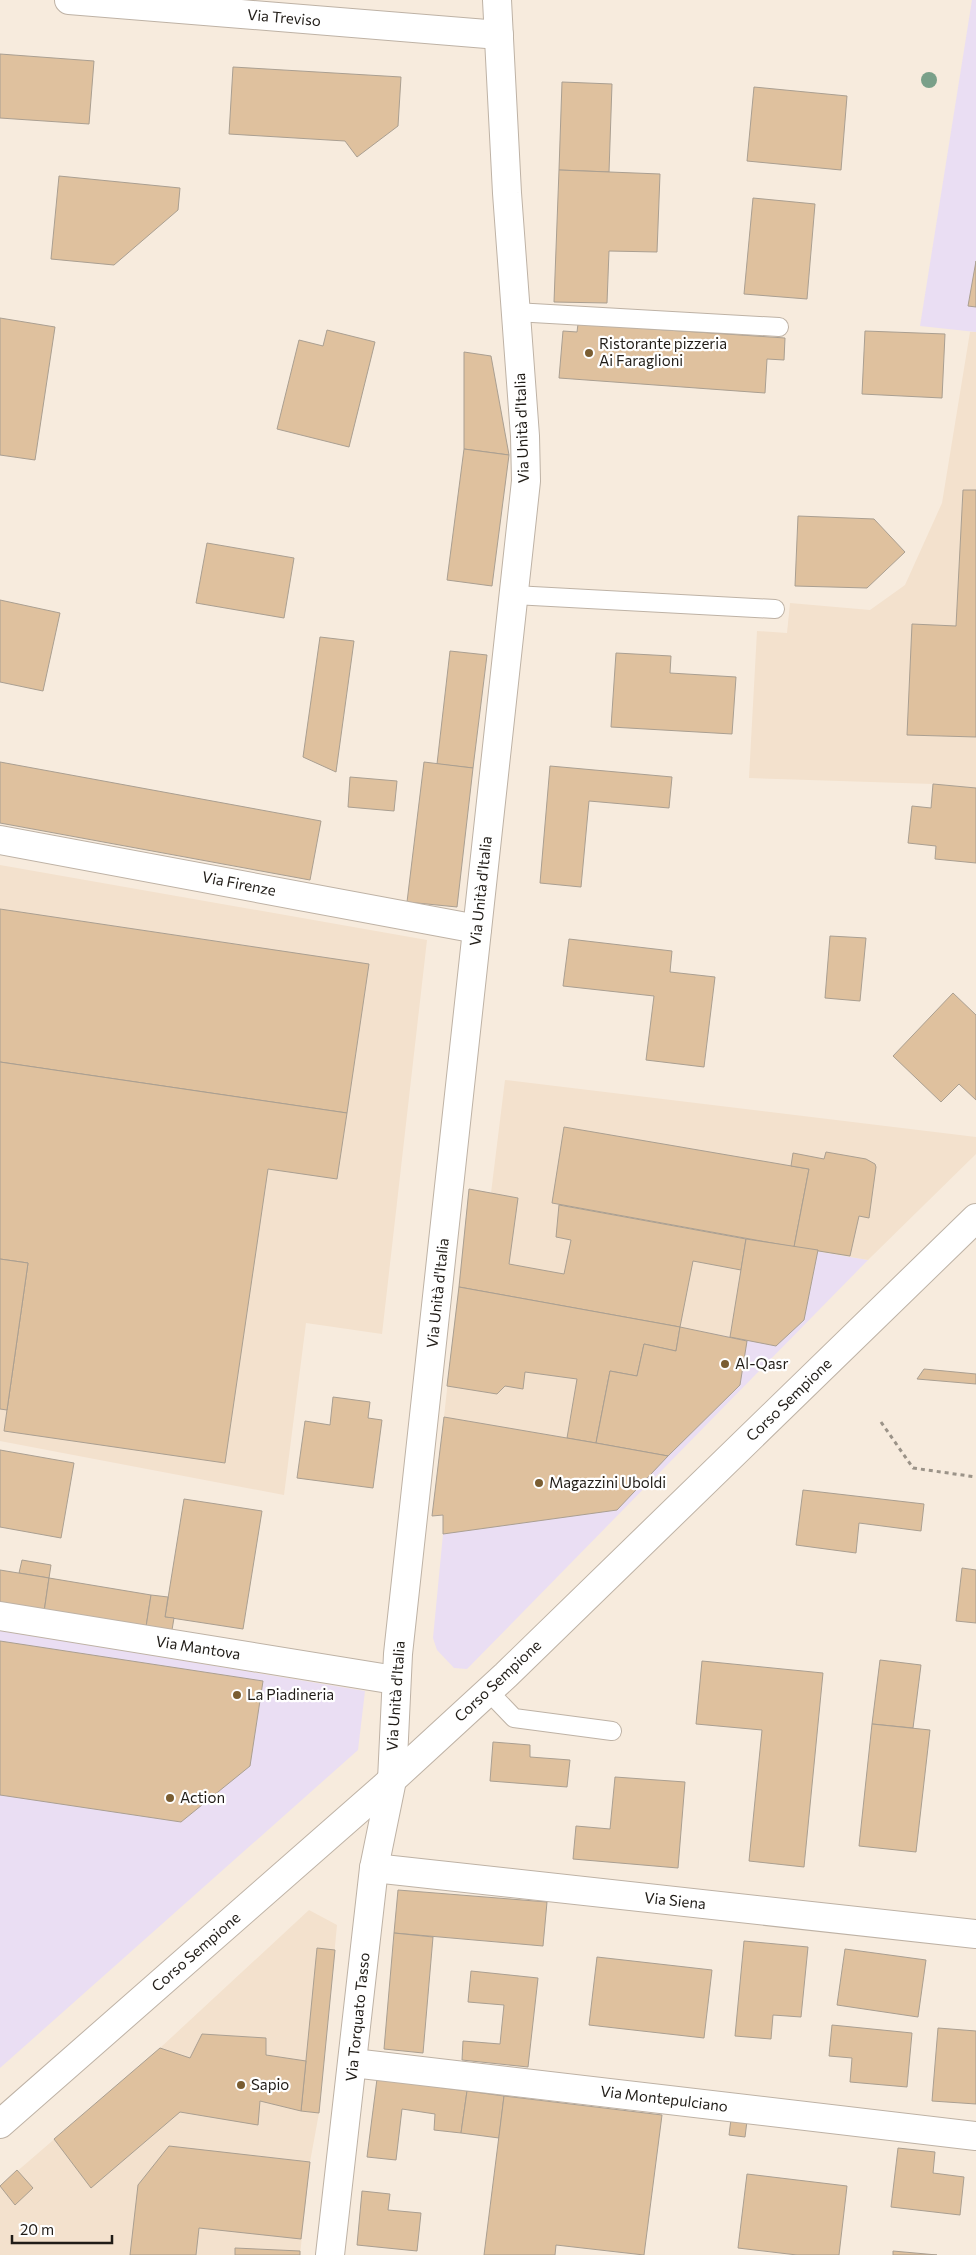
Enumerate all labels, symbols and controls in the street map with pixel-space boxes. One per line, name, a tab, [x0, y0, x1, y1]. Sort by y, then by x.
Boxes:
street label: Via Treviso	[246, 5, 322, 29]
place label: Ristorante pizzeria Ai Faraglioni	[599, 334, 727, 369]
marker: Ristorante pizzeria Ai Faraglioni	[583, 347, 595, 359]
street label: Via Unità d'Italia	[510, 373, 532, 484]
street label: Via Unità d'Italia	[465, 835, 495, 947]
street label: Via Firenze	[201, 867, 278, 899]
street label: Via Unità d'Italia	[422, 1237, 452, 1349]
place label: Al-Qasr	[735, 1354, 788, 1372]
street label: Corso Sempione	[742, 1354, 835, 1445]
marker: Al-Qasr	[719, 1358, 731, 1370]
place label: Magazzini Uboldi	[549, 1473, 666, 1491]
marker: Magazzini Uboldi	[533, 1477, 545, 1489]
street label: Via Mantova	[154, 1631, 242, 1663]
street label: Corso Sempione	[450, 1636, 544, 1725]
street label: Via Unità d'Italia	[382, 1640, 408, 1752]
place label: La Piadineria	[247, 1685, 334, 1703]
marker: La Piadineria	[231, 1689, 243, 1701]
place label: Action	[180, 1788, 225, 1806]
marker: Action	[164, 1792, 176, 1804]
street label: Via Siena	[643, 1888, 707, 1912]
street label: Corso Sempione	[147, 1908, 243, 1995]
street label: Via Torquato Tasso	[341, 1951, 373, 2082]
place label: Sapio	[251, 2075, 289, 2093]
marker: Sapio	[235, 2079, 247, 2091]
street label: Via Montepulciano	[599, 2081, 729, 2115]
scale bar	[12, 2212, 112, 2244]
text: 20 m	[20, 2220, 54, 2238]

